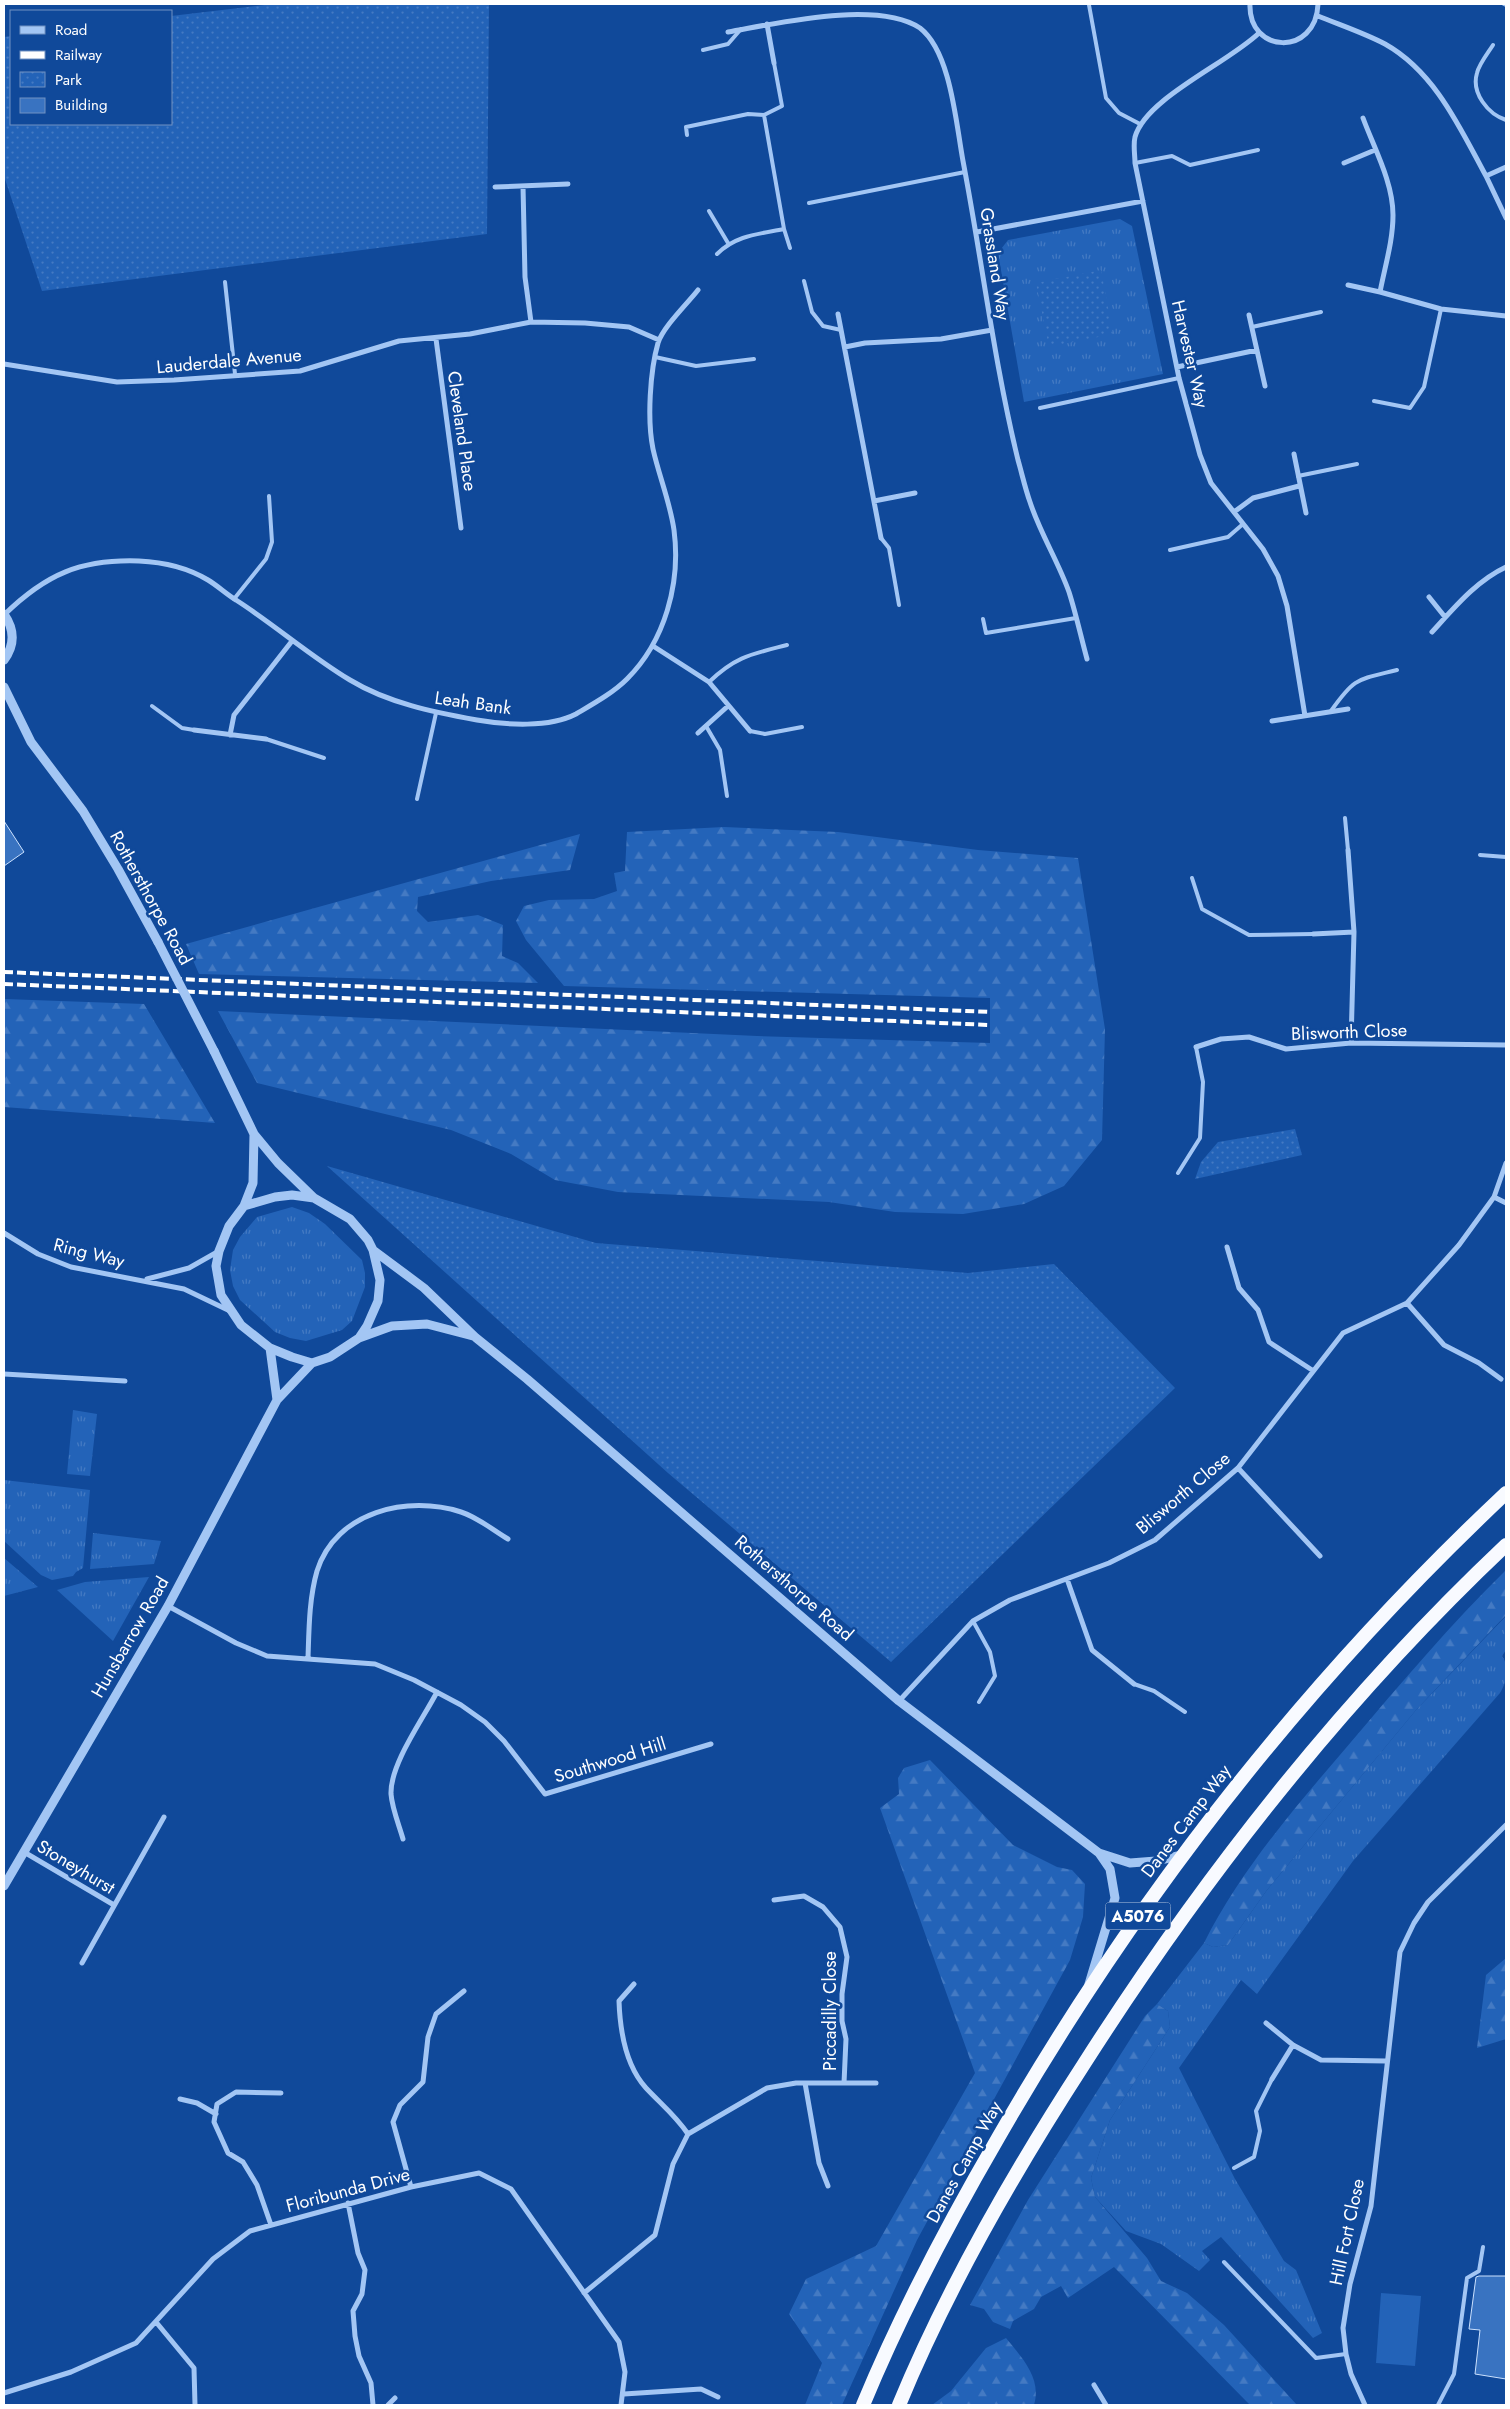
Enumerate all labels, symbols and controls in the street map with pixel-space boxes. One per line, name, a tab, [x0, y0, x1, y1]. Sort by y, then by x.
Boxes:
legend	[10, 10, 172, 125]
text: Road	[55, 19, 87, 41]
text: Railway	[55, 44, 102, 66]
text: Park	[55, 69, 82, 91]
text: Building	[55, 94, 107, 116]
street label: Grassland Way	[973, 206, 1017, 322]
street label: Harvester Way	[1165, 297, 1215, 411]
street label: Lauderdale Avenue	[155, 342, 303, 380]
street label: Cleveland Place	[441, 369, 483, 493]
street label: Leah Bank	[433, 685, 513, 721]
street label: Rothersthorpe Road	[103, 826, 199, 970]
street label: Blisworth Close	[1291, 1017, 1407, 1047]
street label: Ring Way	[51, 1232, 127, 1274]
street label: Blisworth Close	[1130, 1446, 1236, 1540]
street label: Rothersthorpe Road	[729, 1529, 859, 1647]
street label: Hunsbarrow Road	[85, 1572, 175, 1702]
street label: Southwood Hill	[551, 1731, 669, 1789]
street label: Danes Camp Way	[1135, 1759, 1237, 1883]
street label: Stoneyhurst	[32, 1833, 121, 1901]
road number: A5076	[1106, 1902, 1170, 1930]
street label: Piccadilly Close	[817, 1951, 843, 2071]
street label: Danes Camp Way	[920, 2096, 1008, 2228]
street label: Floribunda Drive	[283, 2161, 413, 2219]
street label: Hill Fort Close	[1323, 2176, 1371, 2288]

